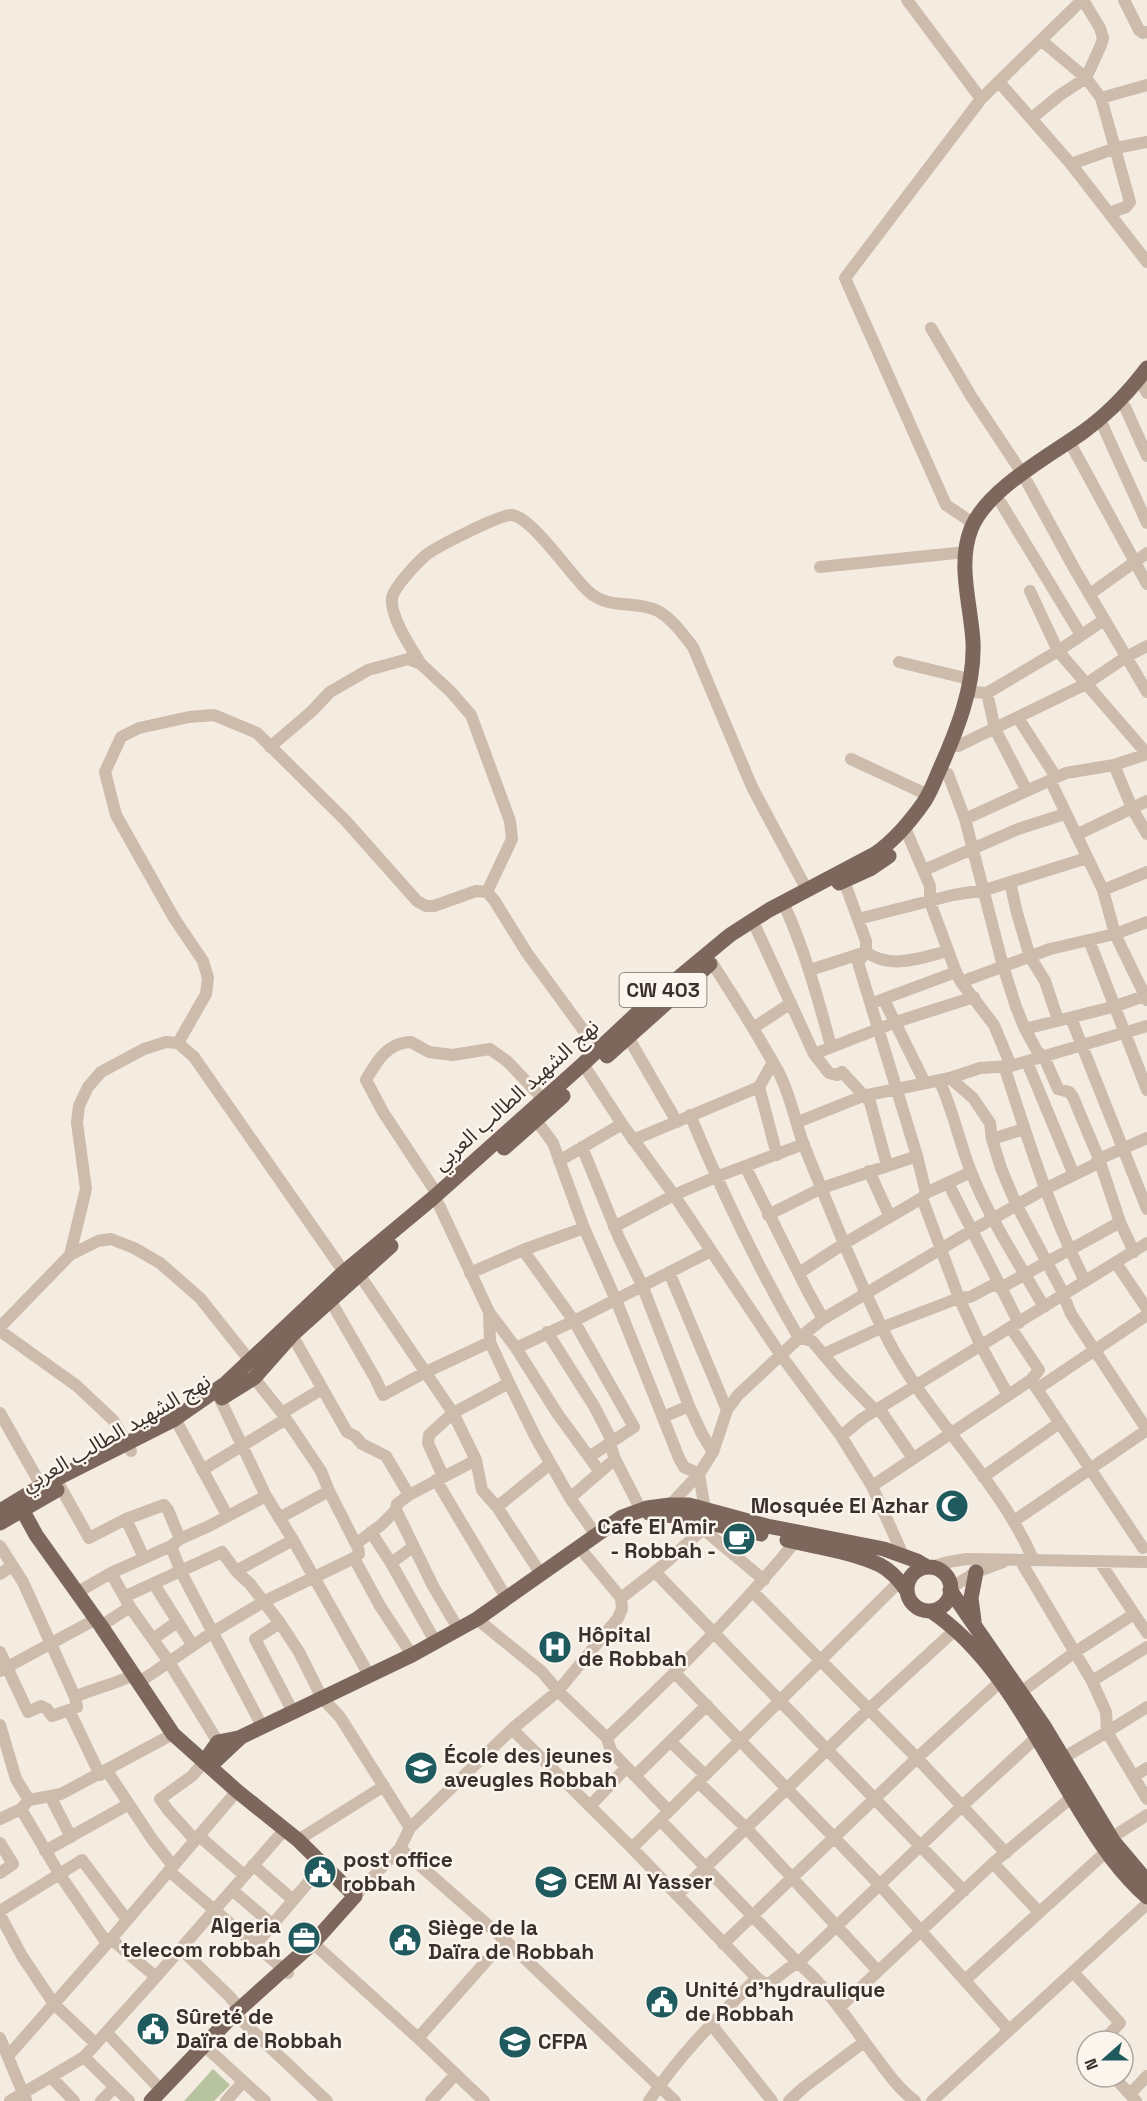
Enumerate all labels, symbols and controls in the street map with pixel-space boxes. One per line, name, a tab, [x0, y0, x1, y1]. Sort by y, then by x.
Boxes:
road number: CW 403	[620, 973, 706, 1007]
street label: نهج الشهيد الطالب العربي	[427, 1013, 606, 1178]
street label: نهج الشهيد الطالب العربي	[16, 1367, 217, 1500]
mosque icon: Mosquée El Azhar	[934, 1488, 970, 1524]
place label: Mosquée El Azhar	[751, 1492, 929, 1519]
place label: Cafe El Amir - Robbah -	[597, 1513, 716, 1564]
cafe icon: Cafe El Amir - Robbah -	[721, 1521, 757, 1557]
place label: Hôpital de Robbah	[578, 1621, 687, 1672]
hospital icon: Hôpital de Robbah	[537, 1629, 573, 1665]
place label: École des jeunes aveugles Robbah	[444, 1742, 617, 1793]
school or university icon: École des jeunes aveugles Robbah	[403, 1750, 439, 1786]
place label: post office robbah	[343, 1846, 453, 1897]
public building icon: post office robbah	[302, 1854, 338, 1890]
school or university icon: CEM Al Yasser	[533, 1864, 569, 1900]
place label: CEM Al Yasser	[574, 1868, 713, 1895]
place label: Algeria telecom robbah	[121, 1912, 281, 1963]
place label: Siège de la Daïra de Robbah	[428, 1914, 594, 1965]
office icon: Algeria telecom robbah	[286, 1920, 322, 1956]
public building icon: Siège de la Daïra de Robbah	[387, 1922, 423, 1958]
place label: Unité d'hydraulique de Robbah	[685, 1976, 885, 2027]
public building icon: Unité d'hydraulique de Robbah	[644, 1984, 680, 2020]
place label: Sûreté de Daïra de Robbah	[176, 2003, 342, 2054]
public building icon: Sûreté de Daïra de Robbah	[135, 2011, 171, 2047]
school or university icon: CFPA	[497, 2024, 533, 2060]
place label: CFPA	[538, 2028, 588, 2055]
north arrow	[1075, 2029, 1135, 2089]
text: N	[1080, 2055, 1103, 2073]

